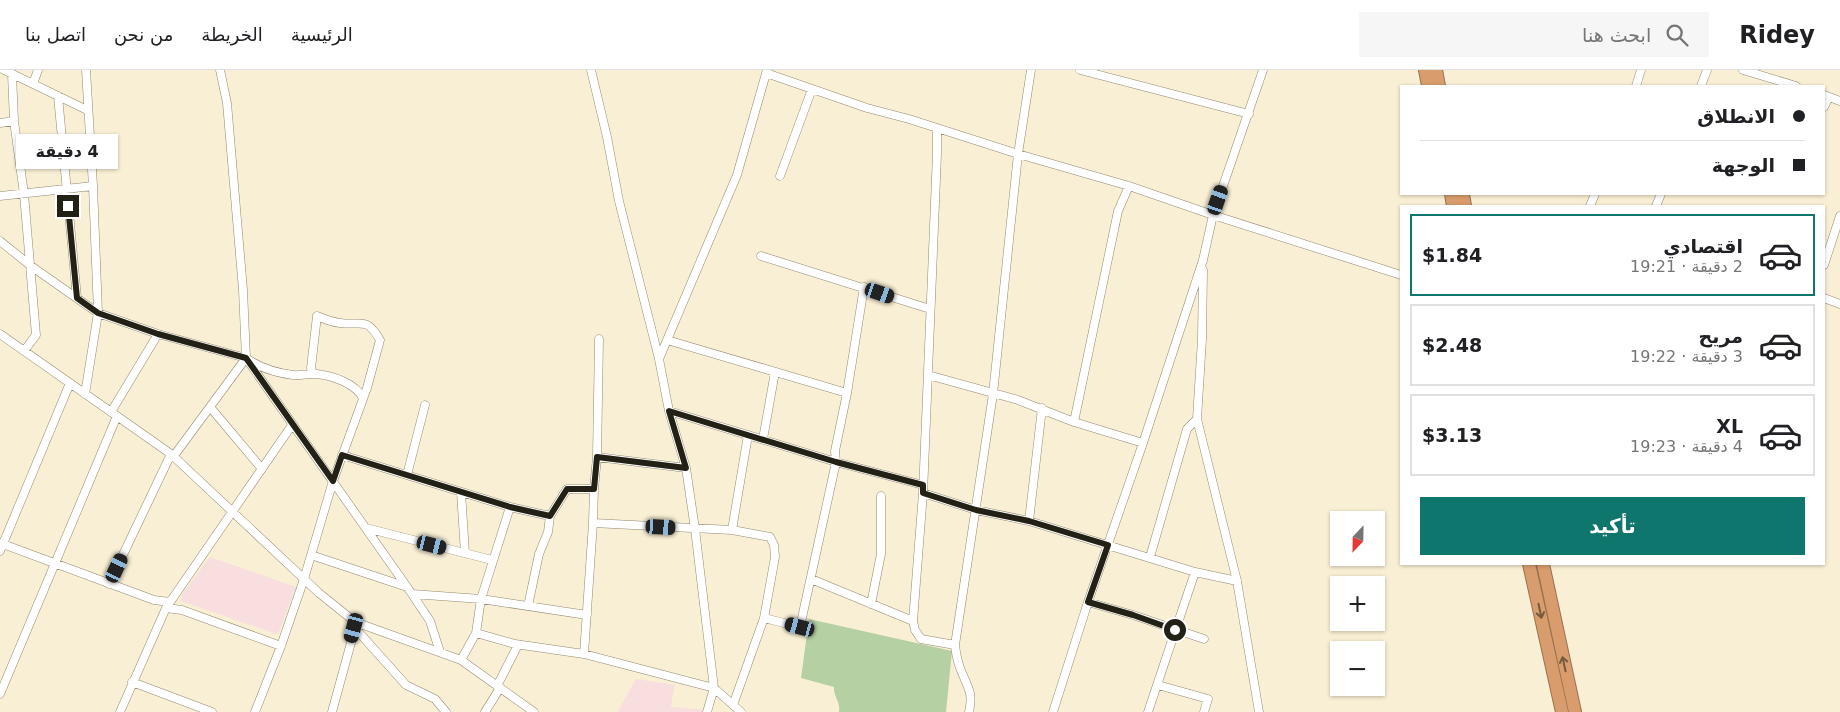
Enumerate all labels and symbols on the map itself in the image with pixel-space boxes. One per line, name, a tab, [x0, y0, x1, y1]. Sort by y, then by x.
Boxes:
callout: 4 دقيقة	[17, 134, 119, 168]
car	[1206, 183, 1229, 217]
route end	[57, 195, 79, 217]
car	[863, 281, 896, 305]
north arrow	[1330, 511, 1385, 566]
car	[645, 519, 676, 535]
car	[415, 534, 448, 556]
car	[103, 551, 130, 585]
one-way arrow	[1535, 603, 1545, 619]
car	[342, 612, 365, 644]
car	[783, 616, 816, 638]
route start	[1164, 619, 1186, 641]
one-way arrow	[1559, 657, 1568, 673]

